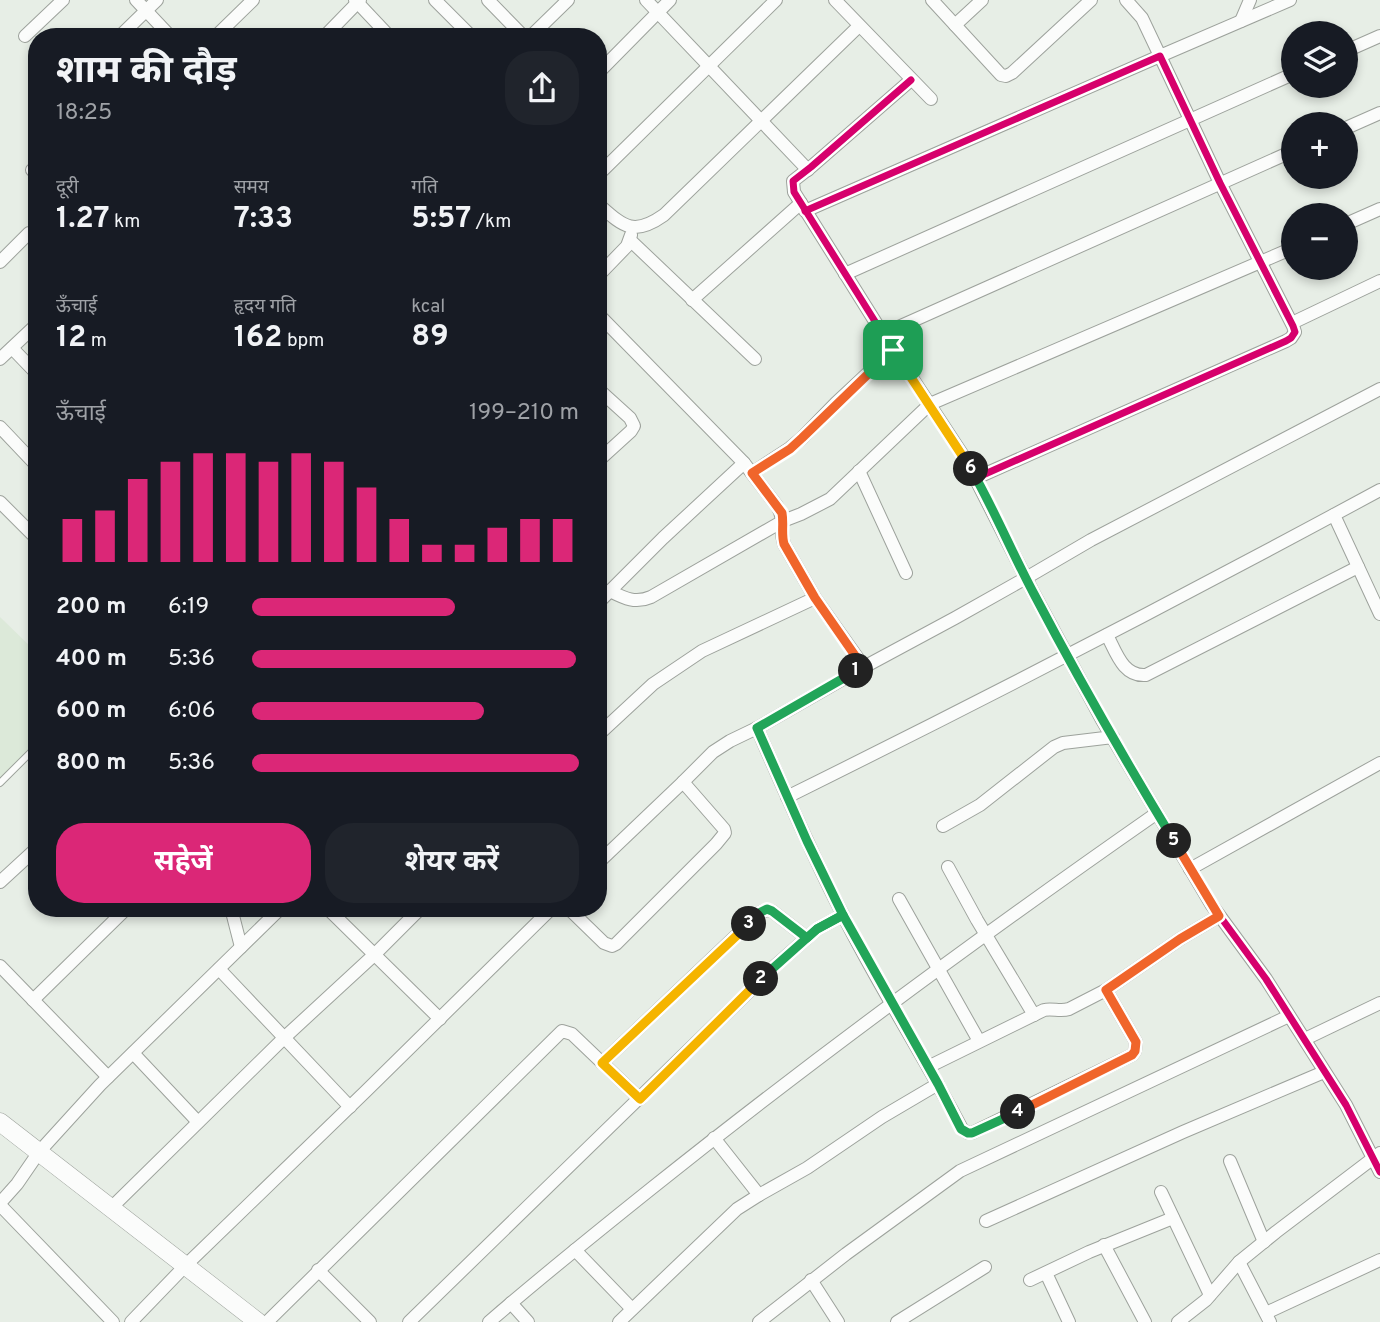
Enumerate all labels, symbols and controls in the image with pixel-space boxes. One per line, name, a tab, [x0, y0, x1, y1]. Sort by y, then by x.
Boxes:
map controls	[1281, 21, 1358, 280]
button: layers	[1281, 21, 1358, 98]
text: शाम की दौड़	[56, 48, 237, 97]
button: share	[505, 51, 579, 125]
text: 18:25	[56, 99, 112, 128]
button: +	[1281, 112, 1358, 189]
text: दूरी	[56, 176, 79, 200]
text: समय	[234, 176, 269, 200]
text: गति	[411, 176, 438, 200]
text: 1.27	[56, 201, 110, 238]
text: 7:33	[234, 201, 293, 238]
text: 5:57	[411, 201, 471, 238]
button: −	[1281, 203, 1358, 280]
text: km	[110, 210, 140, 234]
text: /km	[471, 210, 511, 234]
text: ऊँचाई	[56, 295, 97, 319]
text: हृदय गति	[234, 295, 296, 319]
text: kcal	[411, 295, 445, 319]
text: 89	[411, 319, 449, 356]
text: 12	[56, 320, 86, 357]
text: 162	[234, 320, 282, 357]
pin	[863, 320, 923, 380]
text: m	[86, 329, 107, 353]
text: bpm	[282, 329, 324, 353]
icon: arrive	[874, 331, 912, 369]
text: 199–210 m	[469, 399, 579, 428]
text: ऊँचाई	[56, 400, 106, 429]
pin: 6	[954, 452, 988, 486]
text: 6	[965, 456, 976, 480]
text: 200 m	[56, 593, 126, 622]
text: 6:19	[168, 593, 209, 622]
text: 400 m	[56, 645, 127, 674]
text: 5:36	[168, 645, 215, 674]
pin: 1	[838, 654, 874, 688]
text: 1	[852, 658, 859, 682]
text: 600 m	[56, 697, 126, 726]
text: 6:06	[168, 697, 215, 726]
text: 800 m	[56, 749, 126, 778]
text: 5:36	[168, 749, 215, 778]
button: सहेजें	[56, 823, 311, 903]
button: शेयर करें	[325, 823, 579, 903]
pin: 5	[1156, 824, 1192, 858]
text: 5	[1168, 828, 1179, 852]
pin: 3	[732, 906, 766, 942]
text: 3	[743, 911, 754, 935]
pin: 2	[744, 962, 778, 996]
text: 2	[755, 966, 766, 990]
pin: 4	[1000, 1094, 1036, 1130]
text: 4	[1011, 1099, 1024, 1123]

